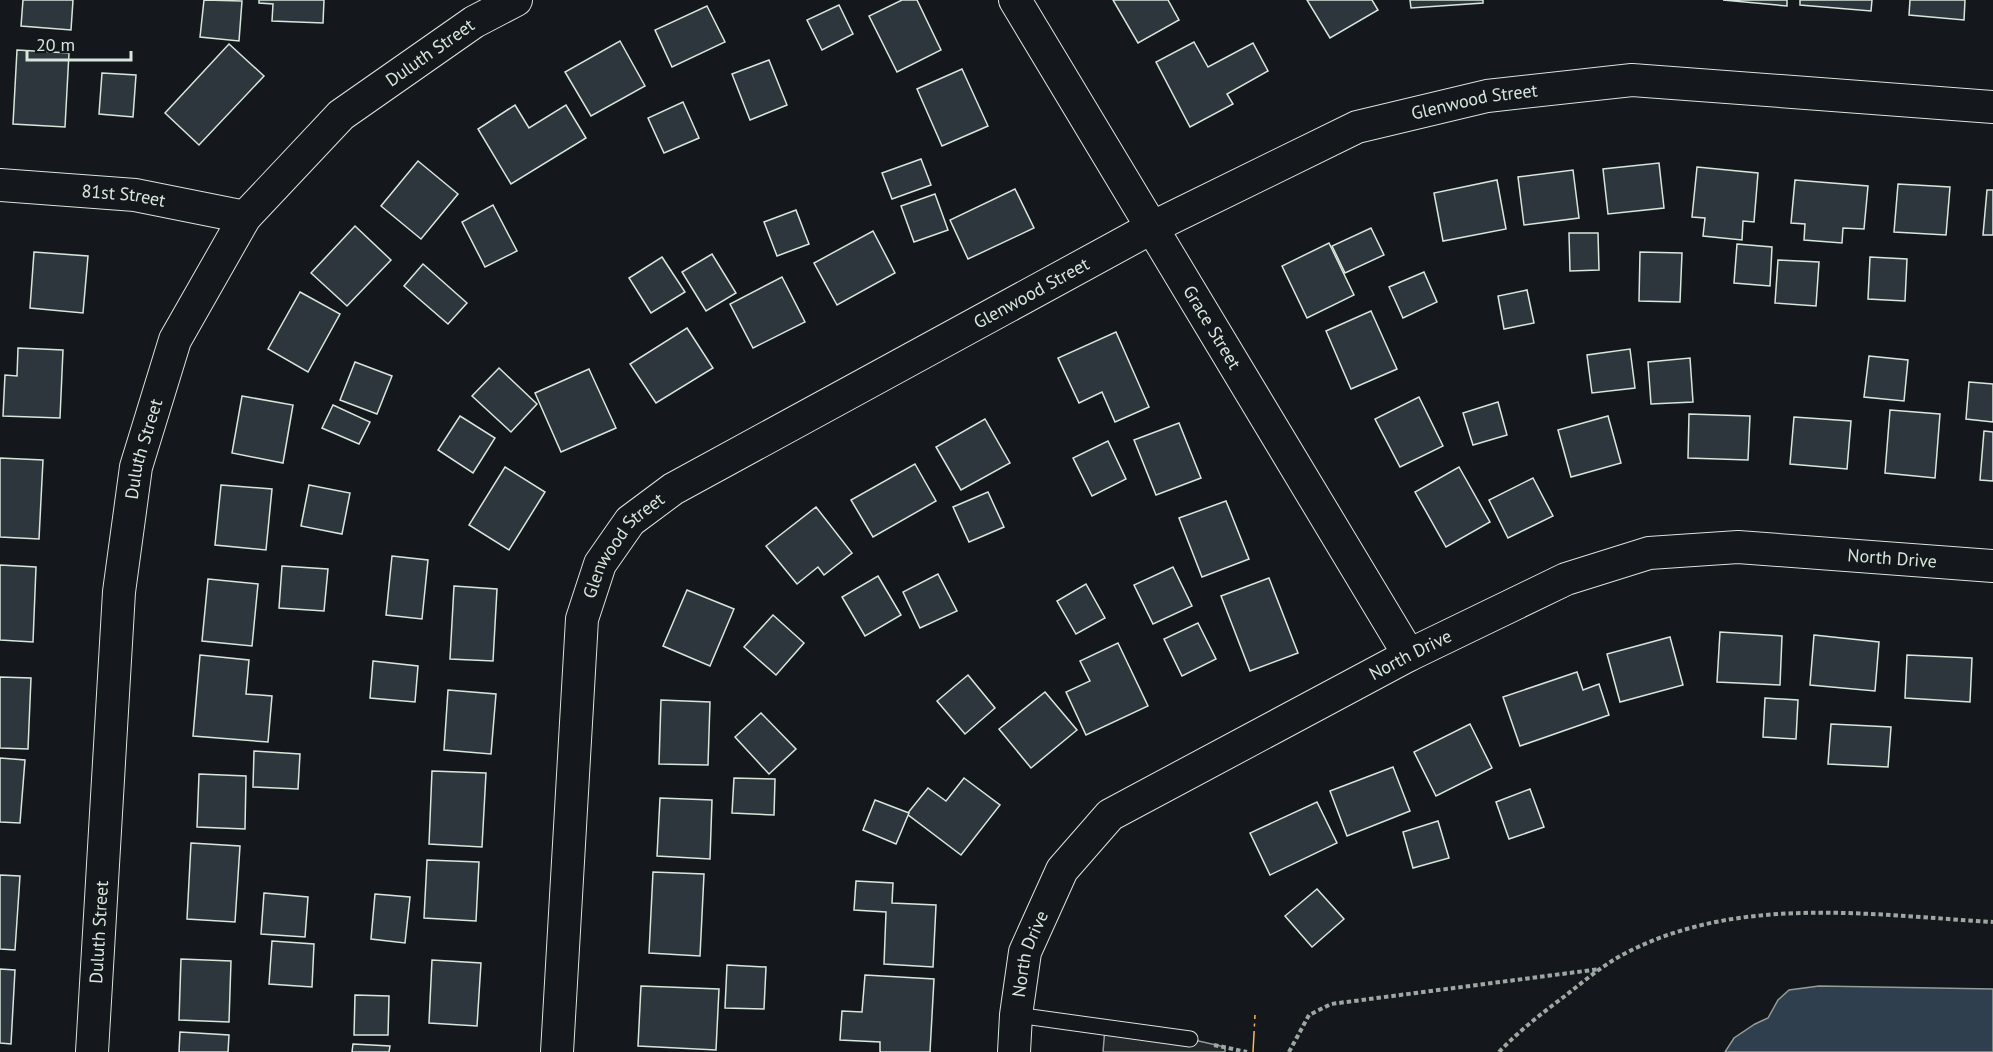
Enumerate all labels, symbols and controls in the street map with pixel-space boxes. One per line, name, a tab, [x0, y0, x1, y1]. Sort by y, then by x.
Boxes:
street label: Duluth Street	[381, 13, 479, 91]
scale bar	[27, 24, 130, 62]
text: 20 m	[36, 33, 75, 56]
street label: Glenwood Street	[1409, 79, 1539, 125]
street label: 81st Street	[81, 179, 167, 212]
street label: Glenwood Street	[969, 252, 1093, 334]
street label: Grace Street	[1178, 281, 1246, 373]
street label: Duluth Street	[120, 396, 167, 501]
street label: Glenwood Street	[577, 487, 669, 601]
street label: North Drive	[1847, 543, 1938, 573]
street label: North Drive	[1365, 624, 1455, 685]
street label: Duluth Street	[84, 880, 113, 984]
street label: North Drive	[1007, 907, 1053, 999]

